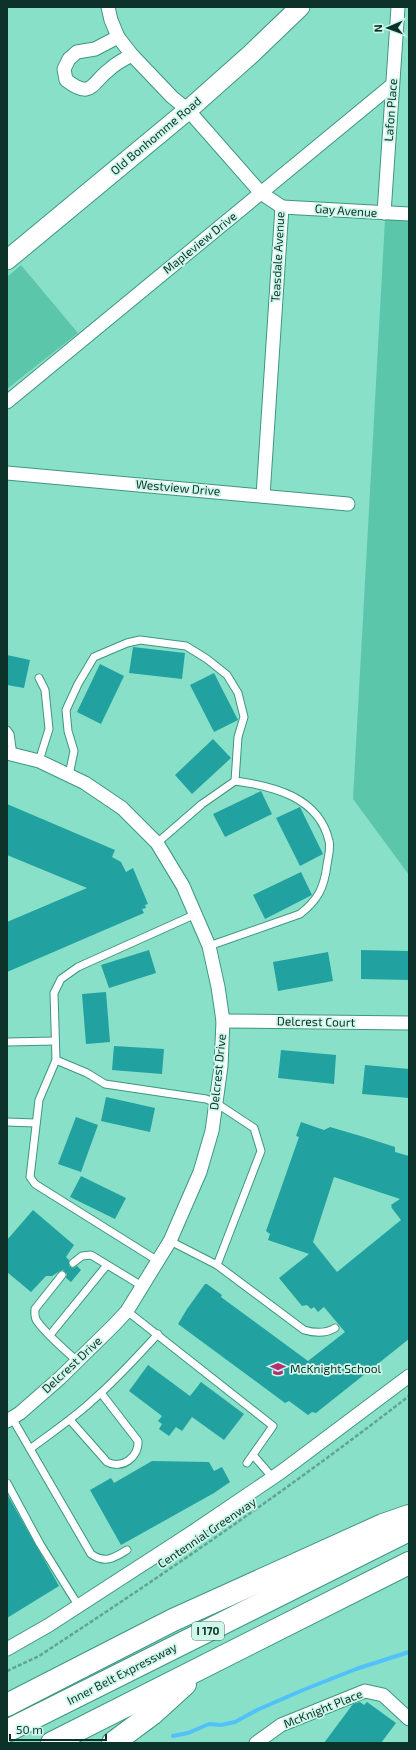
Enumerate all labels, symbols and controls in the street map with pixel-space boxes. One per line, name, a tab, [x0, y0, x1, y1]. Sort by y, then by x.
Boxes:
north arrow	[368, 8, 408, 48]
text: N	[371, 24, 384, 33]
street label: Lafon Place	[381, 78, 399, 142]
street label: Old Bonhomme Road	[107, 93, 203, 177]
street label: Gay Avenue	[314, 201, 378, 219]
street label: Mapleview Drive	[160, 208, 239, 276]
street label: Teasdale Avenue	[268, 211, 286, 303]
street label: Westview Drive	[135, 476, 221, 498]
street label: Delcrest Court	[277, 1013, 356, 1029]
street label: Delcrest Drive	[206, 1033, 228, 1111]
street label: Delcrest Drive	[38, 1333, 104, 1396]
school or university icon: McKnight School	[269, 1360, 287, 1378]
place label: McKnight School	[290, 1361, 382, 1375]
street label: Centennial Greenway	[155, 1494, 259, 1570]
road number: I 170	[192, 1622, 224, 1640]
street label: Inner Belt Expressway	[64, 1639, 179, 1707]
street label: McKnight Place	[281, 1686, 364, 1730]
scale bar	[10, 1716, 106, 1742]
text: 50 m	[16, 1722, 43, 1736]

